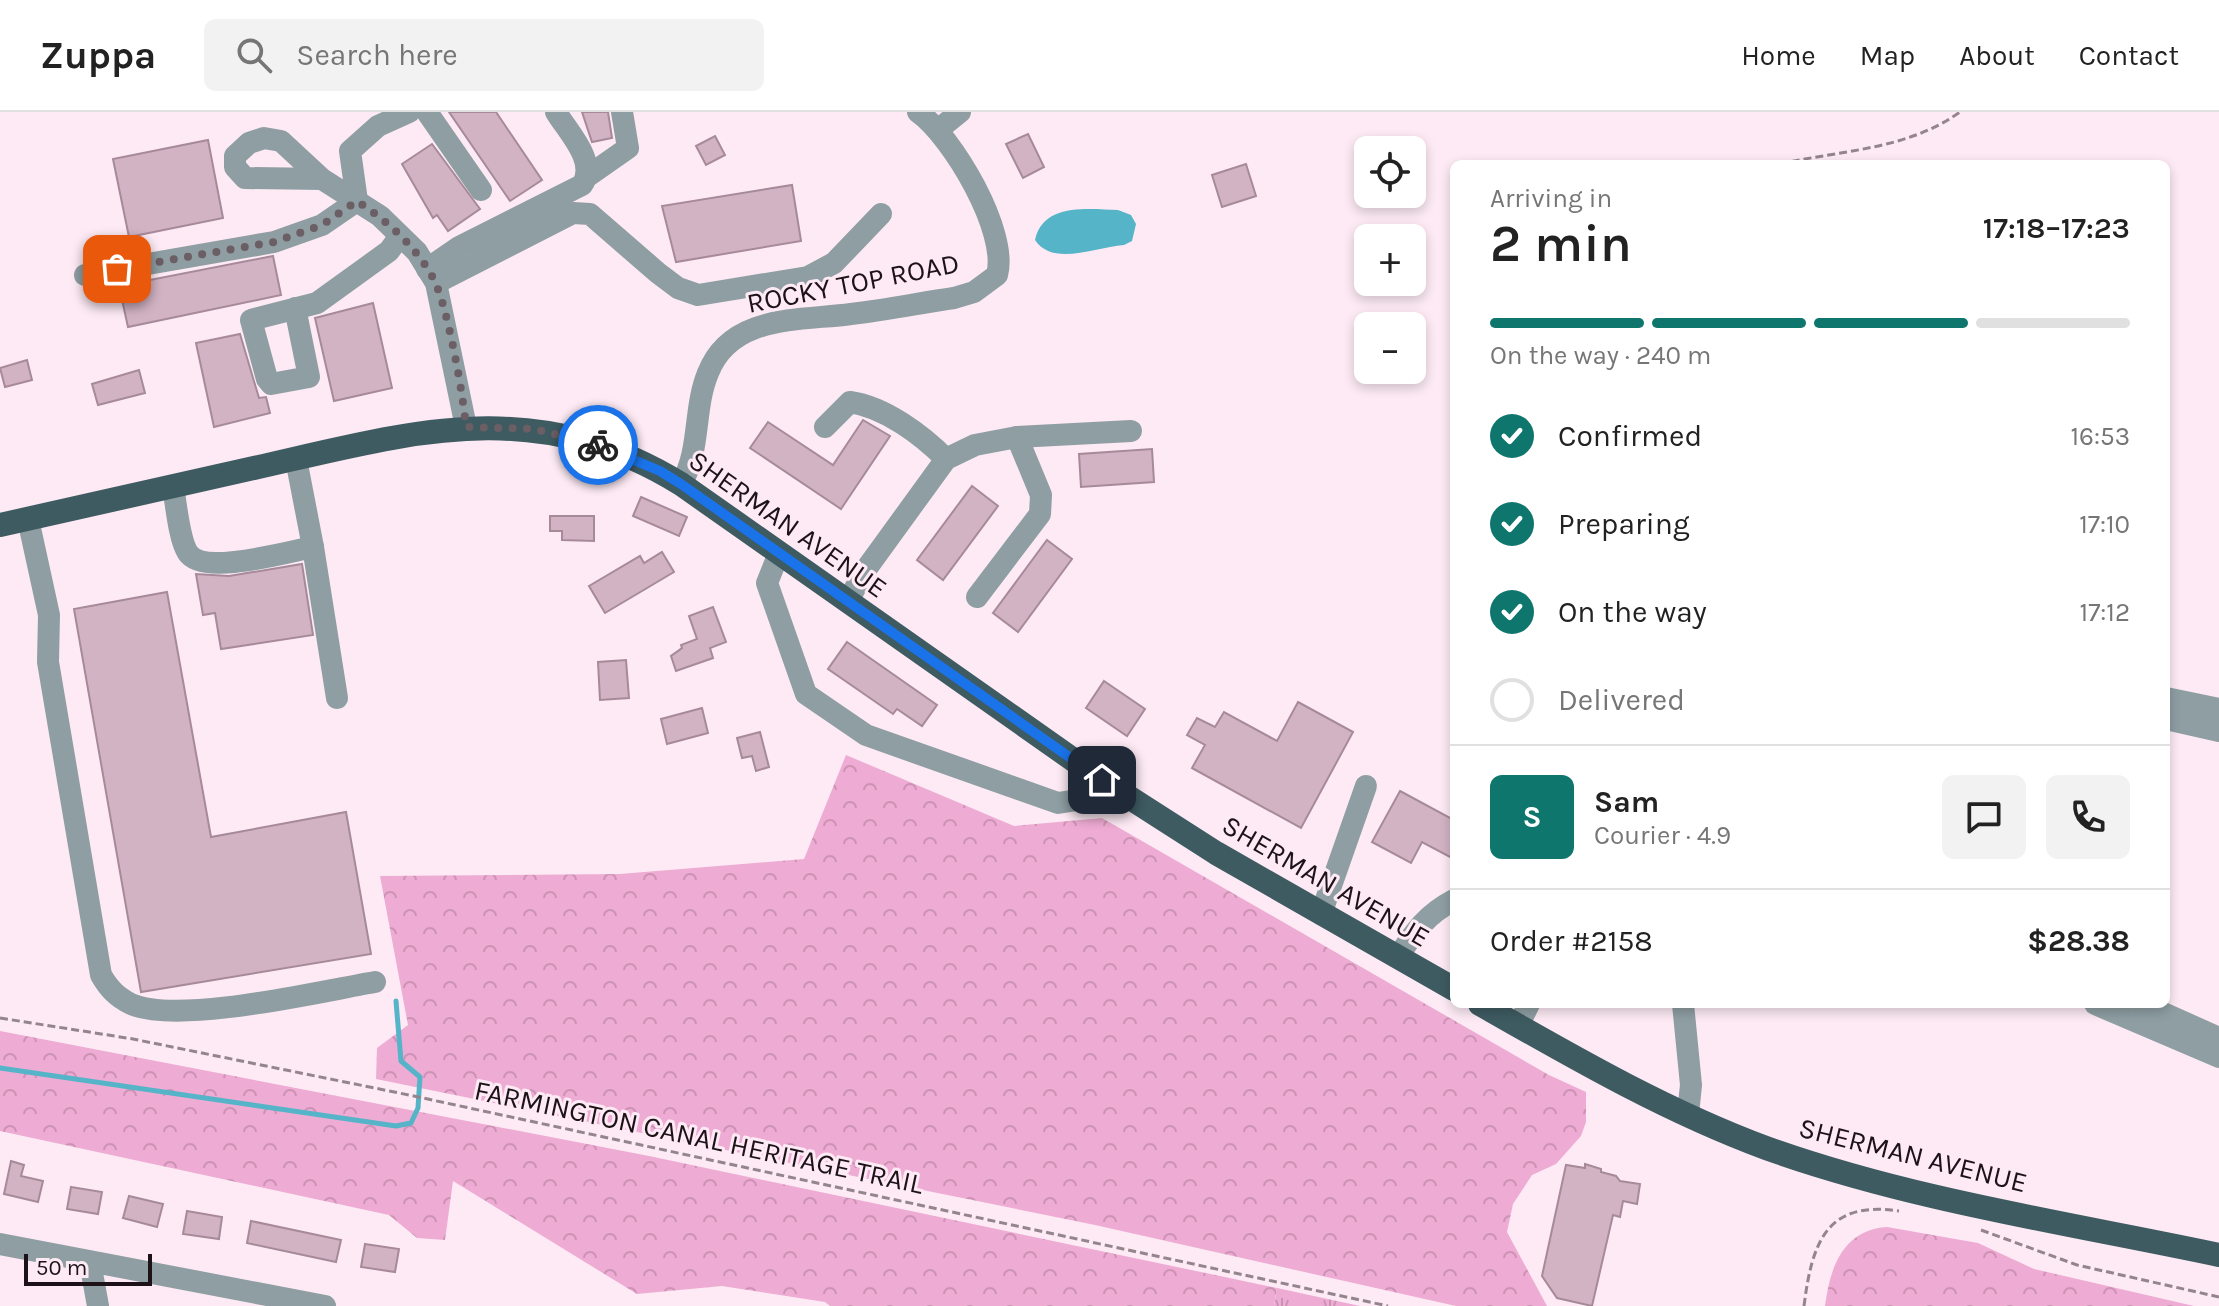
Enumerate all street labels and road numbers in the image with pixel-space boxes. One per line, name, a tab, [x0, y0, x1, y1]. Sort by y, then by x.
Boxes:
street label: ROCKY TOP ROAD	[744, 246, 962, 320]
street label: SHERMAN AVENUE	[683, 443, 893, 605]
street label: SHERMAN AVENUE	[1216, 808, 1436, 954]
street label: FARMINGTON CANAL HERITAGE TRAIL	[471, 1073, 927, 1201]
street label: SHERMAN AVENUE	[1795, 1111, 2031, 1199]

